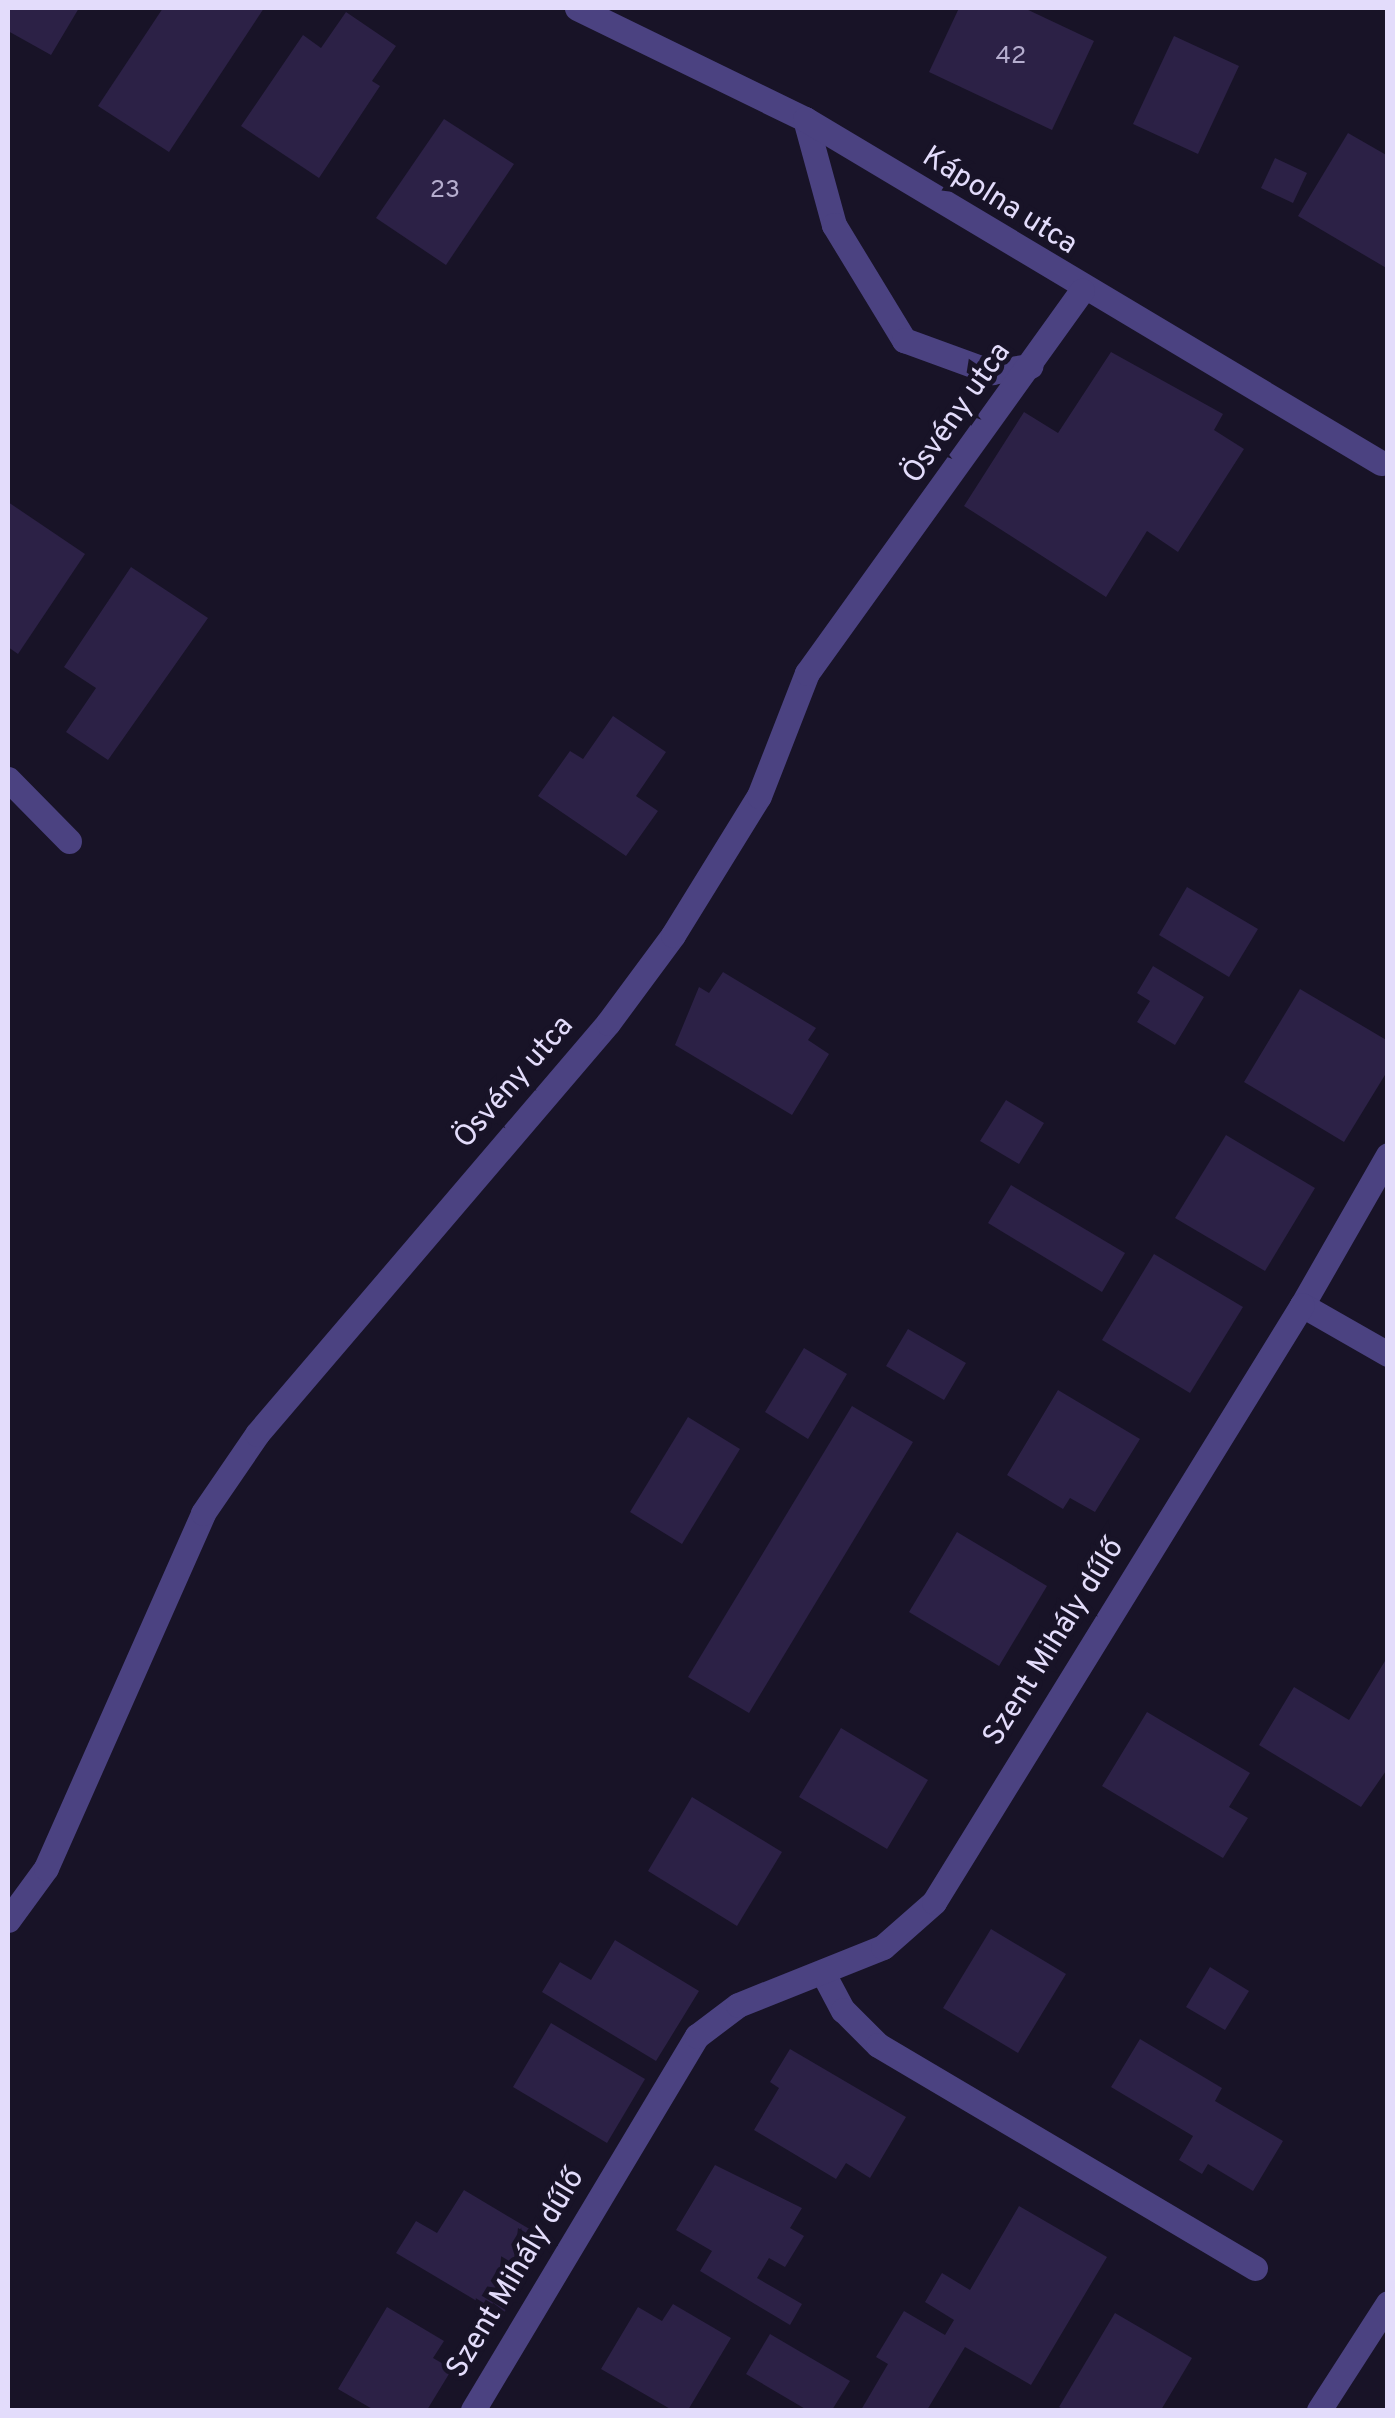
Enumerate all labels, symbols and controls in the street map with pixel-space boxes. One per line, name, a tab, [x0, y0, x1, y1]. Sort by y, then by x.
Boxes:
house number: 42	[996, 42, 1026, 72]
street label: Kápolna utca	[915, 140, 1083, 264]
house number: 23	[430, 176, 460, 206]
street label: Ösvény utca	[896, 336, 1020, 492]
street label: Ösvény utca	[448, 1009, 582, 1157]
street label: Szent Mihály dűlő	[977, 1533, 1133, 1753]
street label: Szent Mihály dűlő	[440, 2163, 594, 2385]

